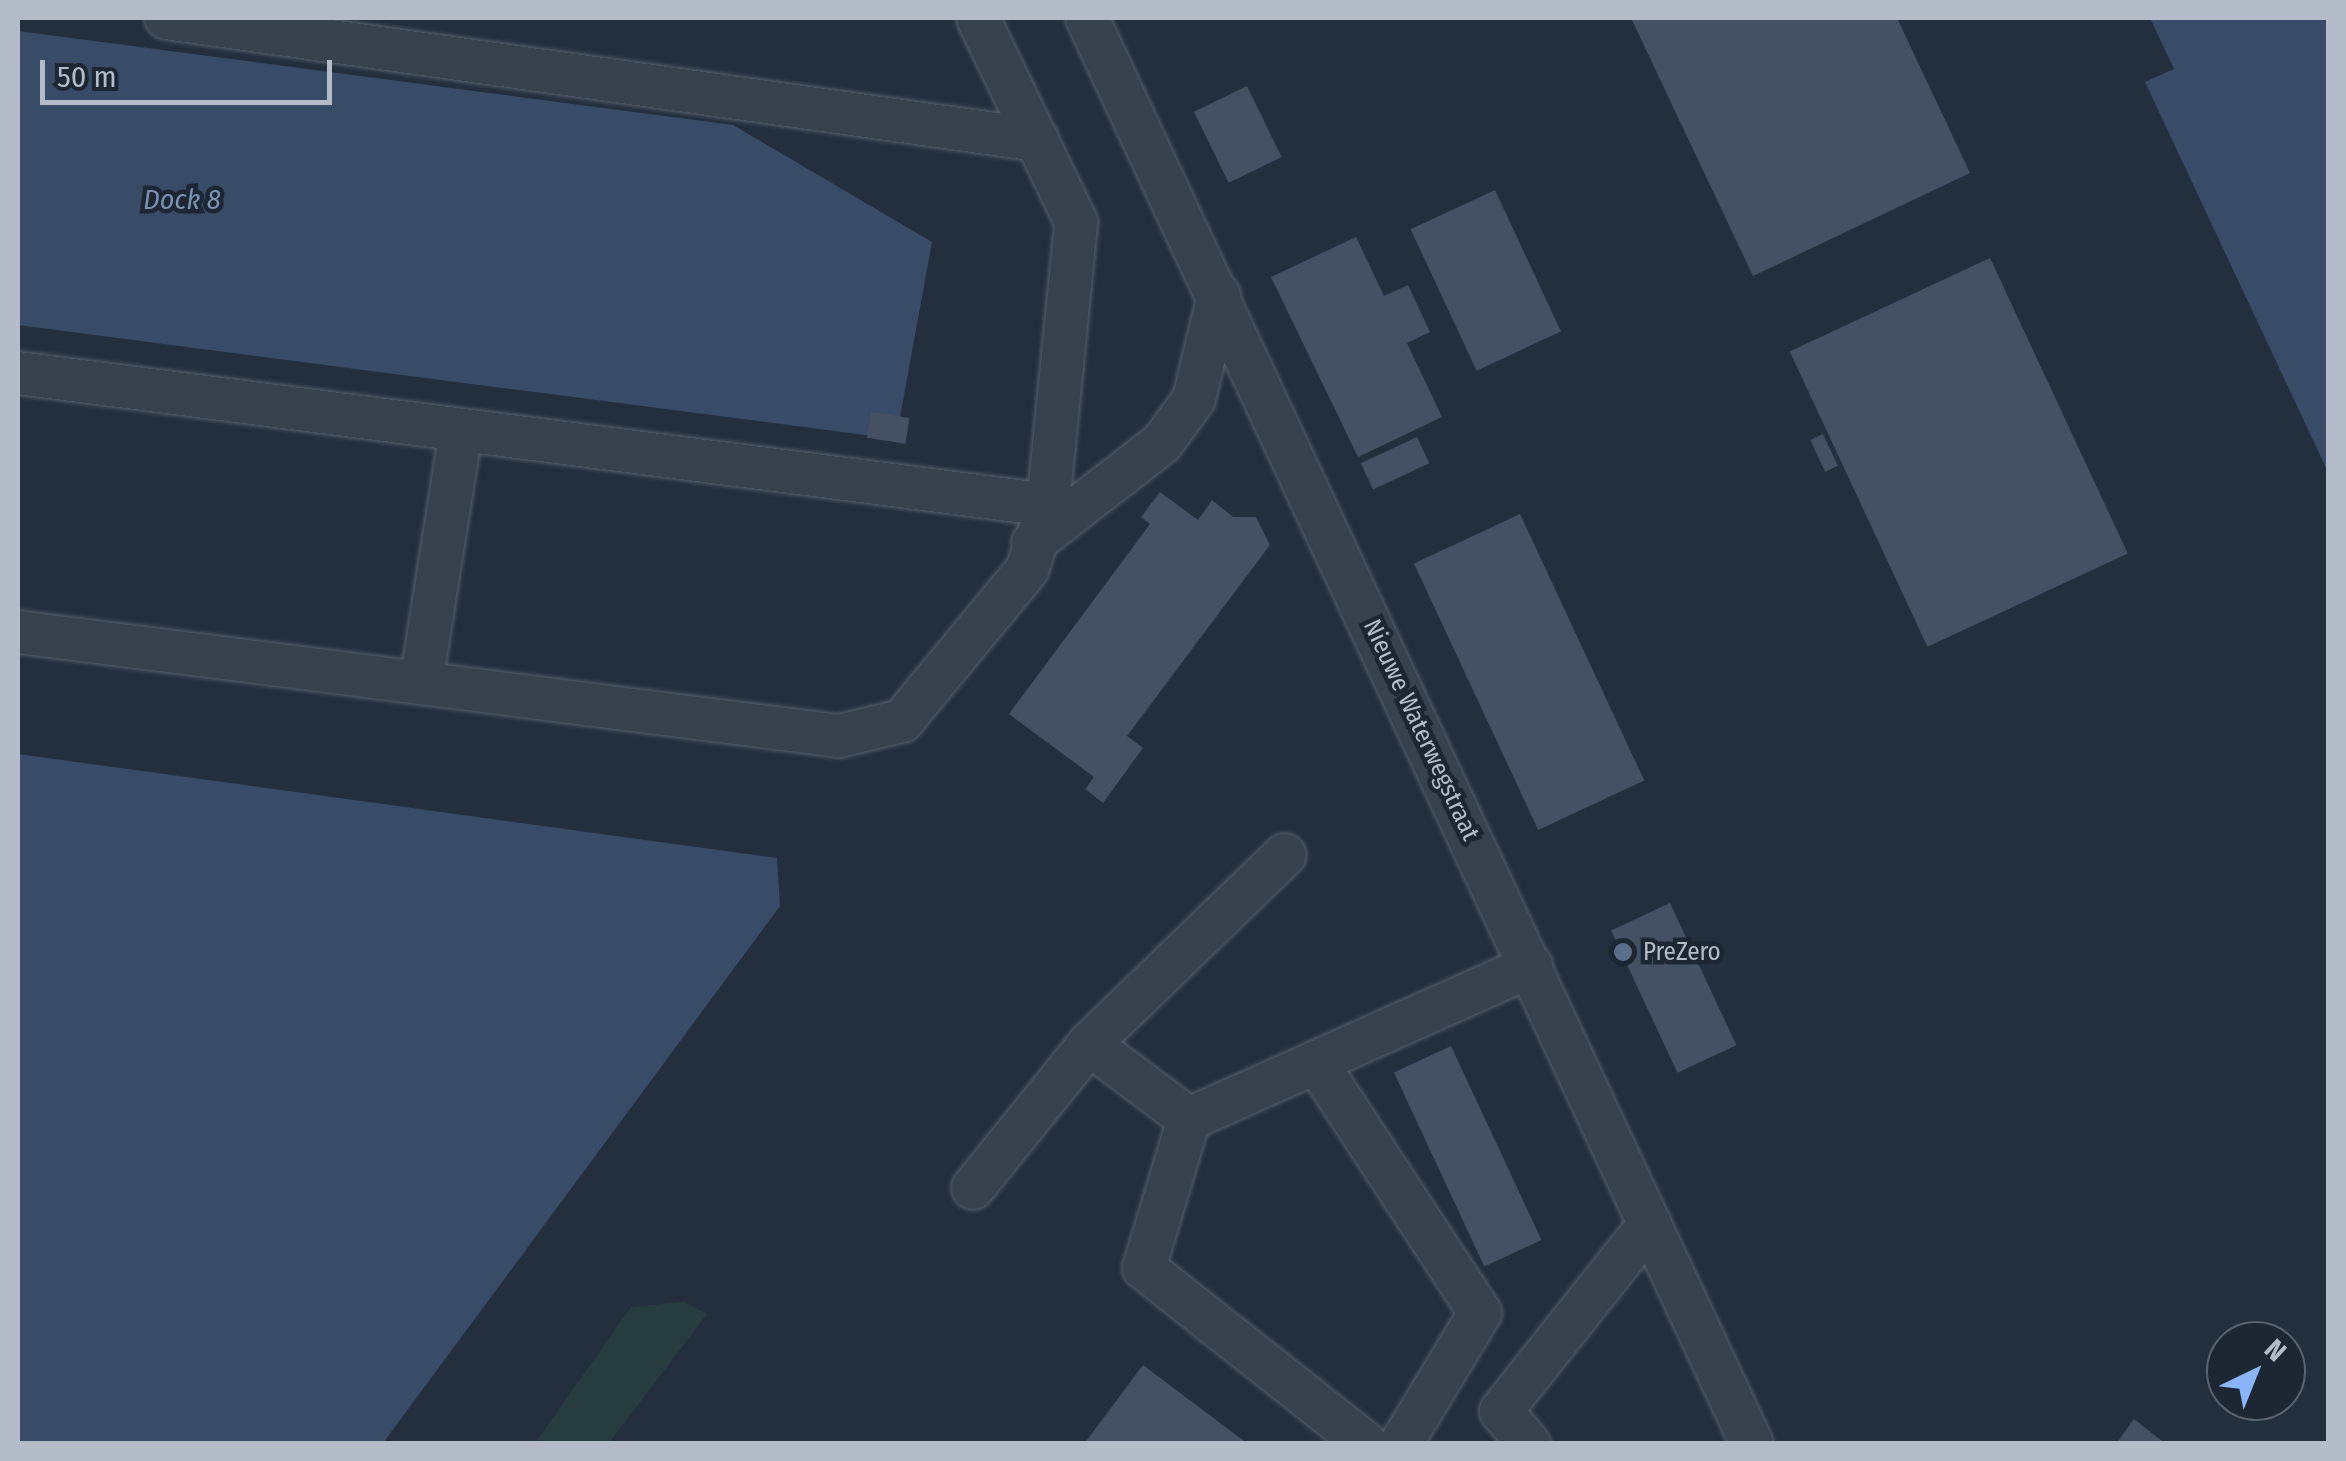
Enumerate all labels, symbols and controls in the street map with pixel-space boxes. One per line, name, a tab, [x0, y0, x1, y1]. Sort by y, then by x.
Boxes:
scale bar	[45, 40, 338, 102]
text: 50 m	[57, 59, 117, 95]
water label: Dock 8	[143, 183, 221, 217]
street label: Nieuwe Waterwegstraat	[1357, 615, 1485, 845]
place label: PreZero	[1643, 937, 1721, 967]
marker: PreZero	[1612, 941, 1634, 963]
north arrow	[2206, 1321, 2306, 1421]
text: N	[2258, 1332, 2293, 1368]

